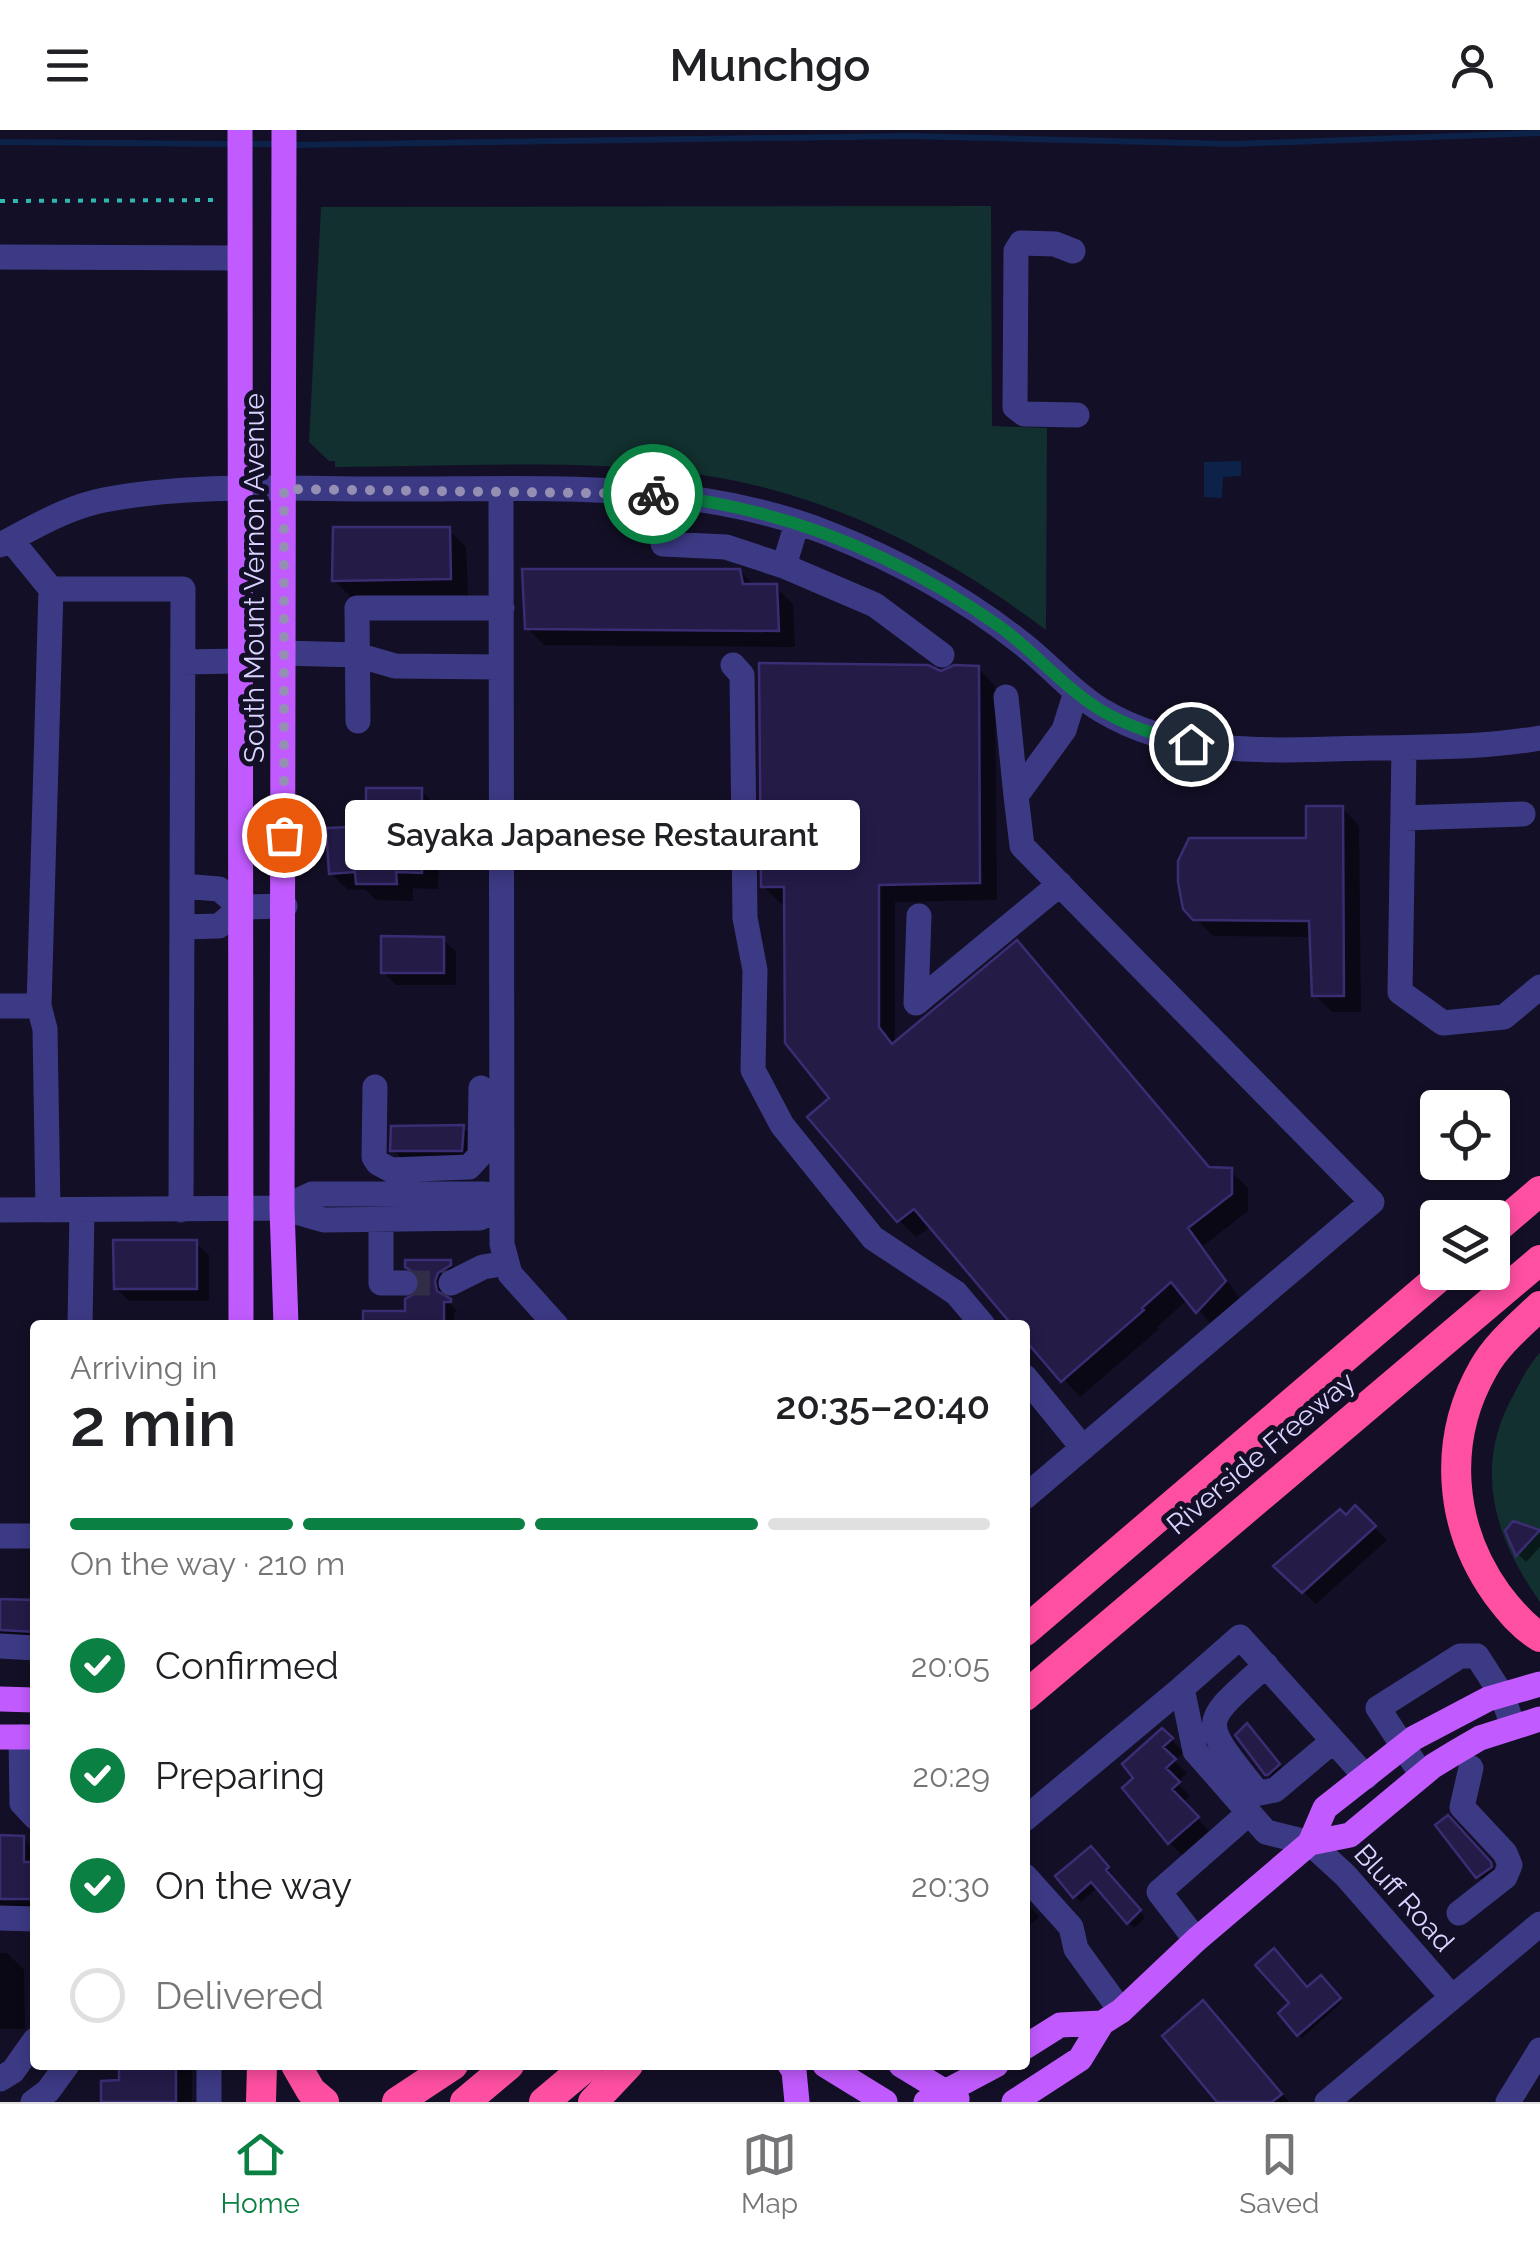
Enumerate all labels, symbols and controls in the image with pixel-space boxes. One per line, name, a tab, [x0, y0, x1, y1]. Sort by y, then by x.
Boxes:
icon: menu	[40, 38, 95, 93]
icon: person	[1445, 38, 1500, 93]
text: Munchgo	[670, 39, 870, 92]
street label: South Mount Vernon Avenue	[238, 393, 271, 763]
courier	[603, 444, 703, 544]
icon: bike	[626, 467, 681, 522]
pin	[1149, 702, 1234, 787]
icon: home	[1164, 717, 1219, 772]
pin	[242, 793, 327, 878]
callout: Sayaka Japanese Restaurant	[344, 800, 859, 870]
icon: bag	[257, 808, 312, 863]
text: Sayaka Japanese Restaurant	[386, 816, 819, 853]
map controls	[1420, 1090, 1510, 1290]
button: locate	[1420, 1090, 1510, 1180]
button: layers	[1420, 1200, 1510, 1290]
text: Arriving in	[70, 1349, 217, 1386]
street label: Riverside Freeway	[1160, 1365, 1362, 1541]
text: 20:35–20:40	[776, 1383, 990, 1428]
text: 2 min	[70, 1385, 237, 1461]
text: On the way · 210 m	[70, 1545, 345, 1582]
icon: check	[70, 1638, 125, 1693]
text: Confirmed	[155, 1643, 339, 1688]
text: 20:05	[911, 1647, 990, 1684]
icon: check	[70, 1748, 125, 1803]
text: Preparing	[155, 1753, 325, 1798]
text: 20:29	[912, 1757, 990, 1794]
street label: Bluff Road	[1347, 1838, 1461, 1958]
icon: check	[70, 1858, 125, 1913]
text: On the way	[155, 1863, 352, 1908]
text: 20:30	[911, 1867, 990, 1904]
text: Delivered	[155, 1973, 324, 2018]
tab: Home	[221, 2127, 300, 2220]
tab: Map	[741, 2127, 798, 2220]
tab: Saved	[1239, 2127, 1319, 2220]

